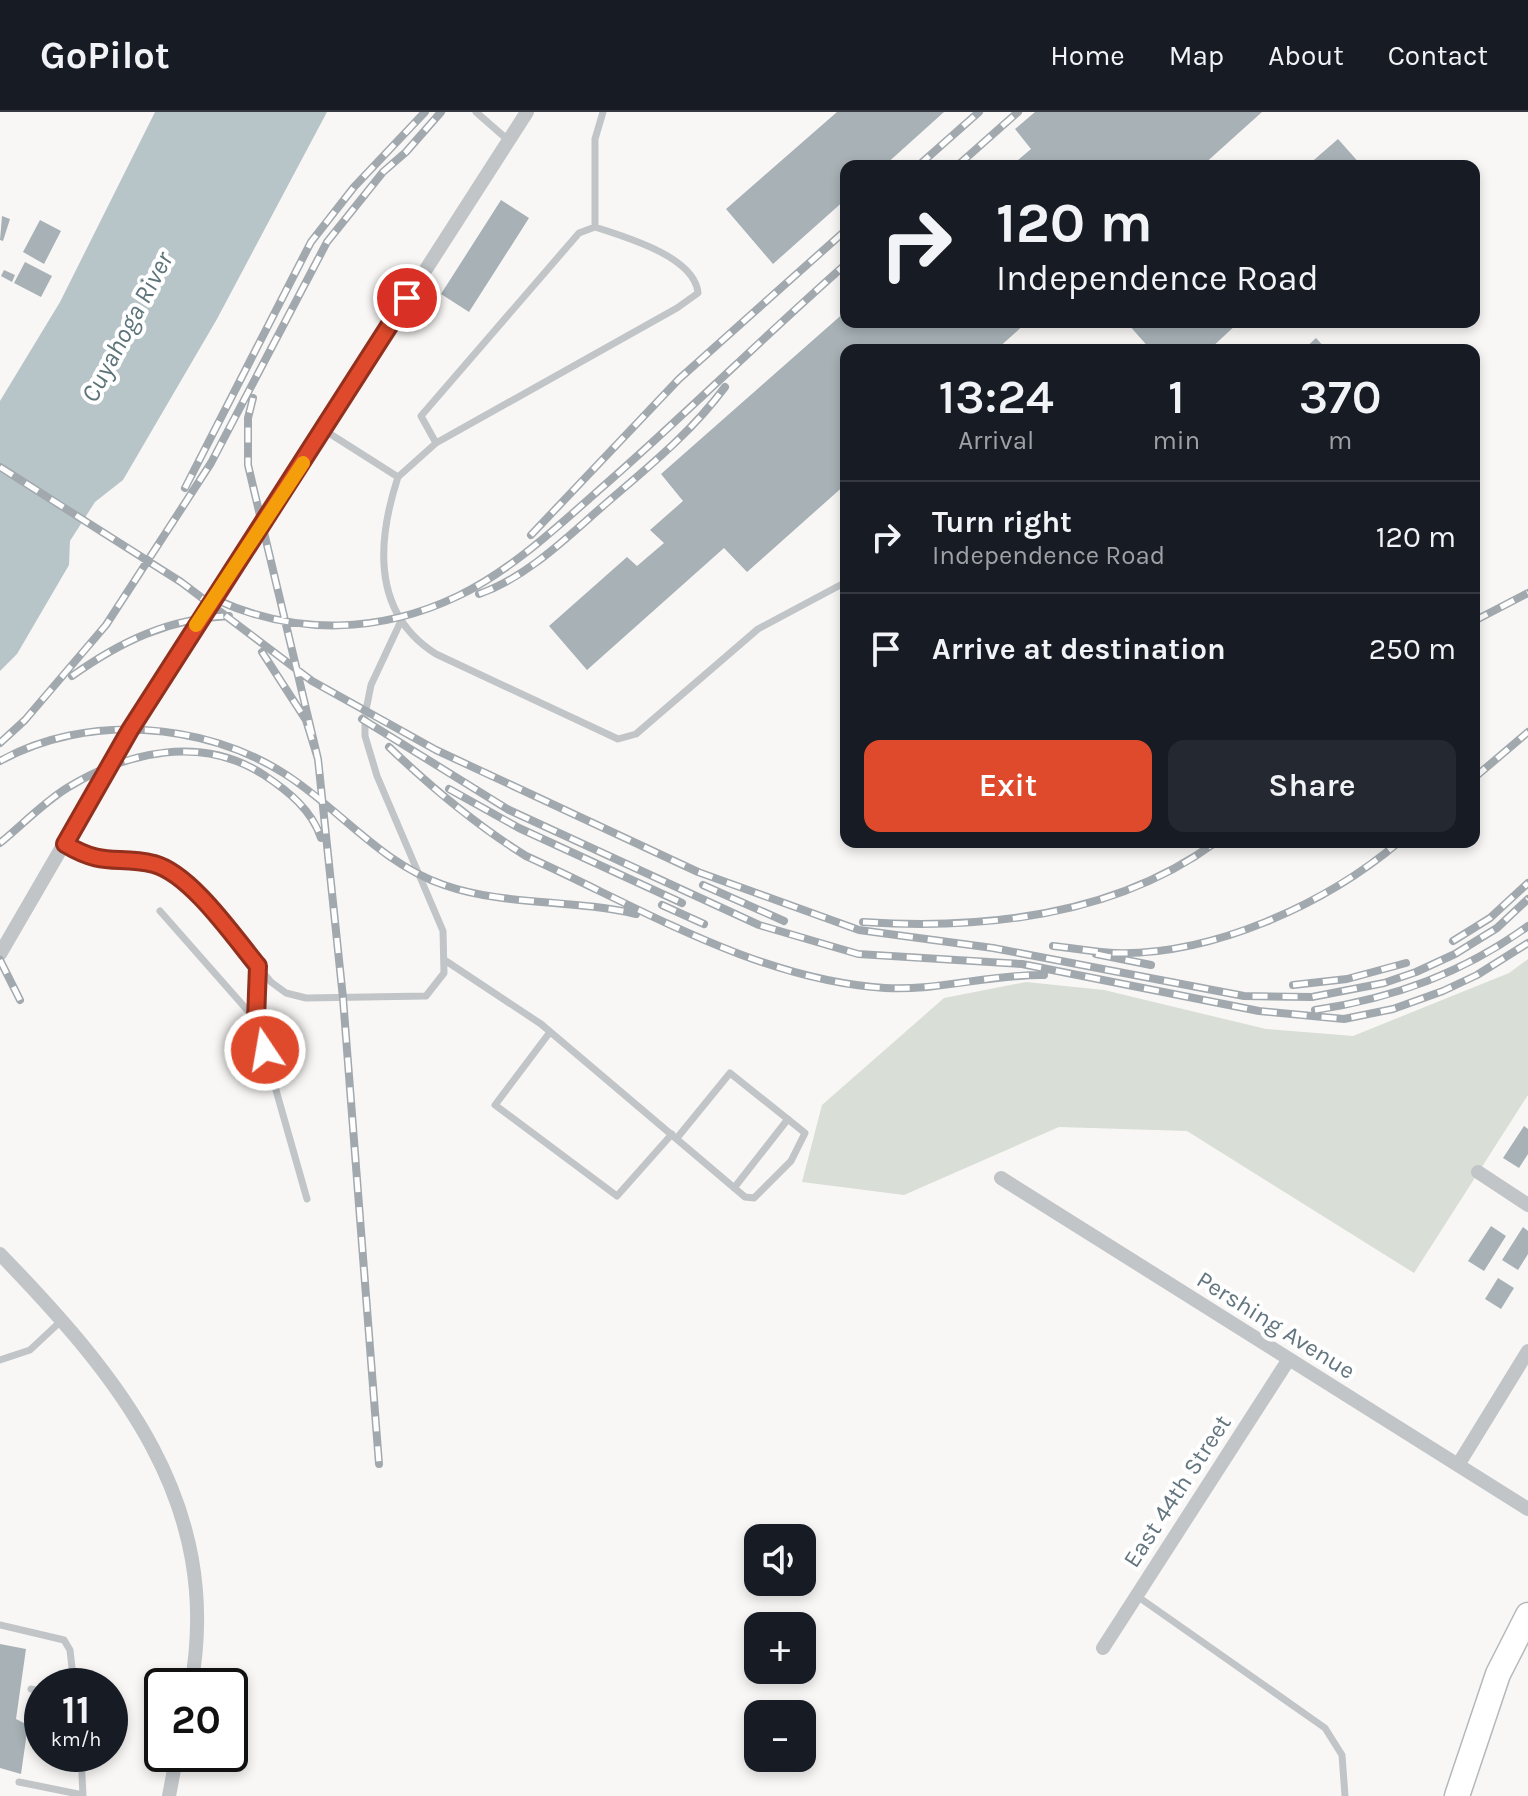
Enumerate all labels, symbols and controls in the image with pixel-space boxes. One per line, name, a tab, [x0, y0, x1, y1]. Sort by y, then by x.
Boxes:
text: GoPilot	[40, 33, 170, 78]
text: Home	[1050, 39, 1125, 72]
text: Map	[1169, 39, 1224, 72]
text: About	[1268, 39, 1344, 72]
text: Contact	[1388, 39, 1488, 72]
text: 120 m	[996, 190, 1153, 255]
icon: right	[864, 192, 968, 296]
water label: Cuyahoga River	[74, 246, 180, 407]
text: Independence Road	[996, 257, 1319, 299]
pin	[373, 264, 441, 332]
icon: arrive	[385, 276, 429, 320]
text: 13:24	[938, 369, 1054, 425]
text: 1	[1168, 369, 1185, 425]
text: 370	[1299, 369, 1382, 425]
text: Arrival	[958, 425, 1034, 456]
text: min	[1152, 425, 1200, 456]
text: m	[1328, 425, 1352, 456]
text: Turn right	[932, 504, 1072, 540]
icon: right	[864, 515, 908, 559]
text: 120 m	[1376, 519, 1456, 555]
text: Independence Road	[932, 540, 1165, 571]
icon: arrive	[864, 627, 908, 671]
text: Arrive at destination	[932, 631, 1226, 667]
text: 250 m	[1369, 631, 1456, 667]
button: Exit	[864, 740, 1152, 832]
button: Share	[1168, 740, 1456, 832]
position arrow	[223, 1008, 307, 1092]
street label: Pershing Avenue	[1192, 1265, 1360, 1385]
street label: East 44th Street	[1117, 1410, 1237, 1572]
map controls	[744, 1524, 816, 1772]
button: sound	[744, 1524, 816, 1596]
button: +	[744, 1612, 816, 1684]
speed limit sign: 20	[144, 1668, 248, 1772]
text: 11	[62, 1686, 90, 1733]
button: −	[744, 1700, 816, 1772]
text: km/h	[51, 1728, 101, 1751]

